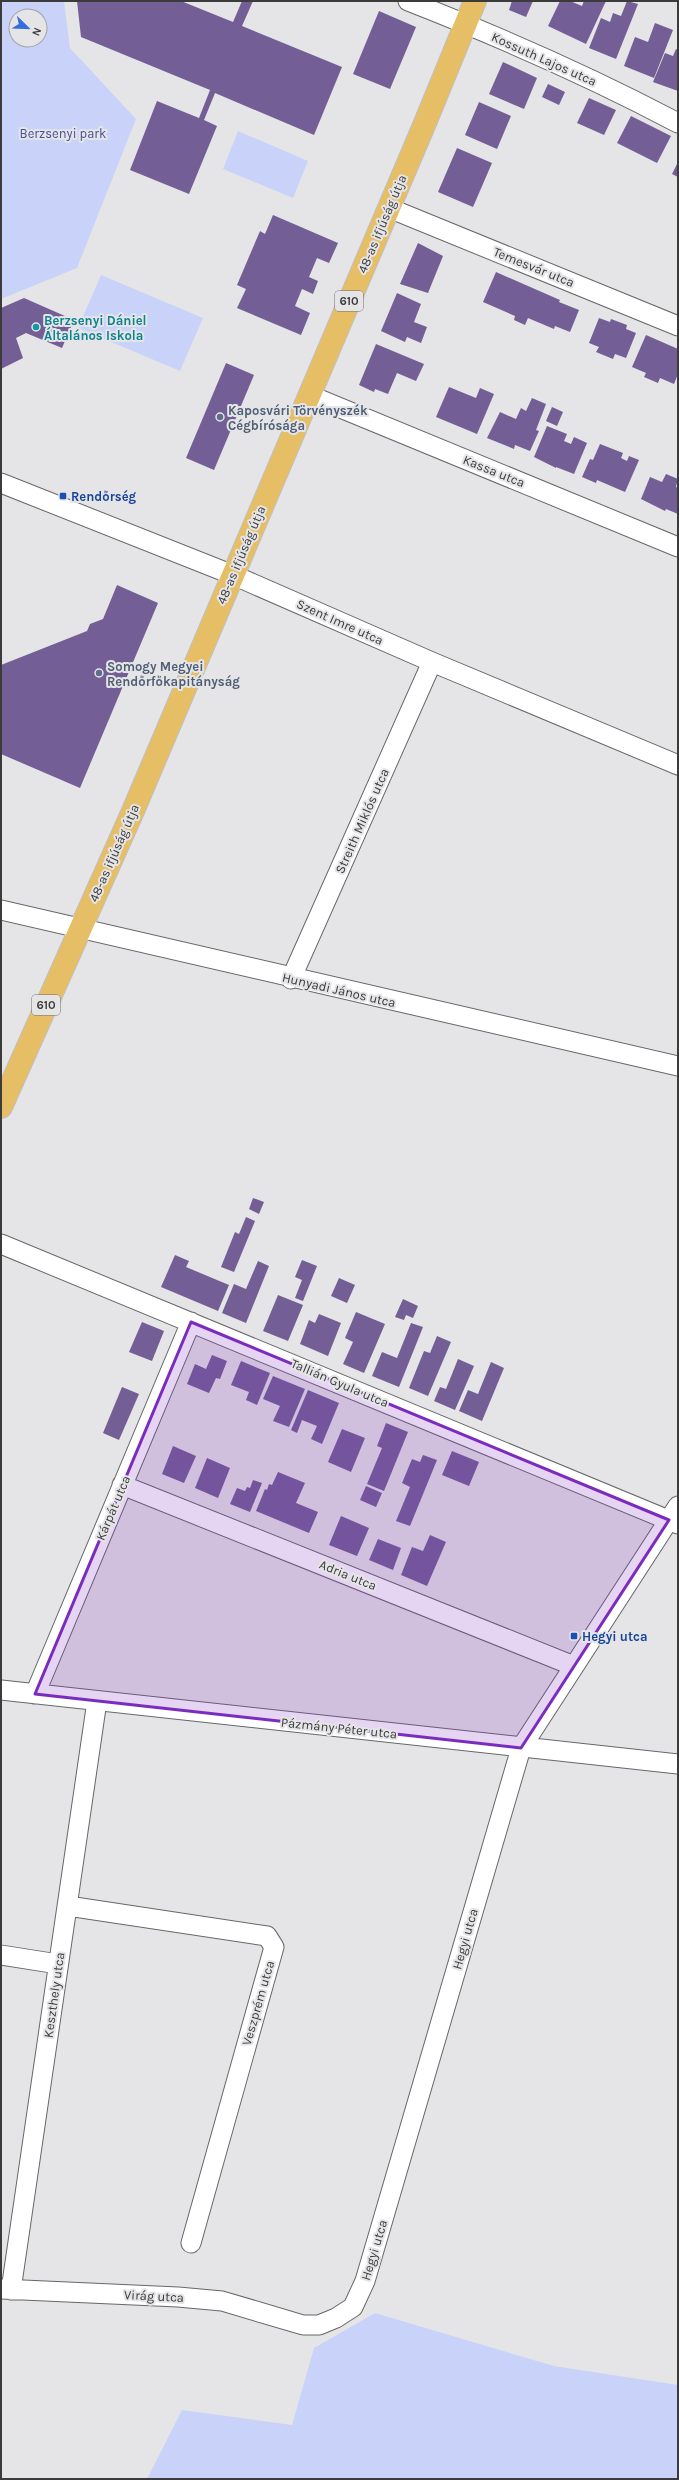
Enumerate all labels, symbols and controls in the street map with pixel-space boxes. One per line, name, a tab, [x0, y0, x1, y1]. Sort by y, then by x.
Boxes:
north arrow	[8, 8, 48, 48]
text: N	[29, 26, 44, 38]
street label: Kossuth Lajos utca	[489, 29, 599, 89]
park label: Berzsenyi park	[20, 126, 106, 141]
street label: 48-as ifjúság útja	[355, 173, 409, 275]
street label: Temesvár utca	[491, 244, 577, 290]
road number: 610	[335, 291, 363, 311]
place label: Berzsenyi Dániel Általános Iskola	[44, 313, 147, 343]
marker: Berzsenyi Dániel Általános Iskola	[31, 322, 41, 332]
place label: Kaposvári Törvényszék Cégbírósága	[228, 403, 368, 433]
marker: Kaposvári Törvényszék Cégbírósága	[215, 412, 225, 422]
street label: Kassa utca	[461, 452, 527, 490]
place label: Rendőrség	[71, 489, 137, 504]
marker: Rendőrség	[58, 491, 68, 501]
street label: 48-as ifjúság útja	[214, 504, 268, 606]
street label: Szent Imre utca	[294, 596, 386, 648]
place label: Somogy Megyei Rendőrfőkapitányság	[107, 659, 240, 689]
marker: Somogy Megyei Rendőrfőkapitányság	[94, 668, 104, 678]
street label: Streith Miklós utca	[332, 766, 392, 876]
street label: 48-as ifjúság útja	[86, 802, 142, 904]
street label: Hunyadi János utca	[281, 970, 397, 1010]
road number: 610	[32, 995, 60, 1015]
street label: Tallián Gyula utca	[289, 1356, 391, 1410]
street label: Kárpát utca	[93, 1473, 133, 1543]
street label: Adria utca	[317, 1557, 379, 1593]
place label: Hegyi utca	[582, 1629, 648, 1644]
marker: Hegyi utca	[569, 1631, 579, 1641]
street label: Pázmány Péter utca	[280, 1714, 398, 1742]
street label: Hegyi utca	[449, 1907, 481, 1971]
street label: Keszthely utca	[41, 1951, 67, 2039]
street label: Veszprém utca	[239, 1959, 277, 2047]
street label: Hegyi utca	[358, 2218, 390, 2282]
street label: Virág utca	[124, 2287, 184, 2305]

